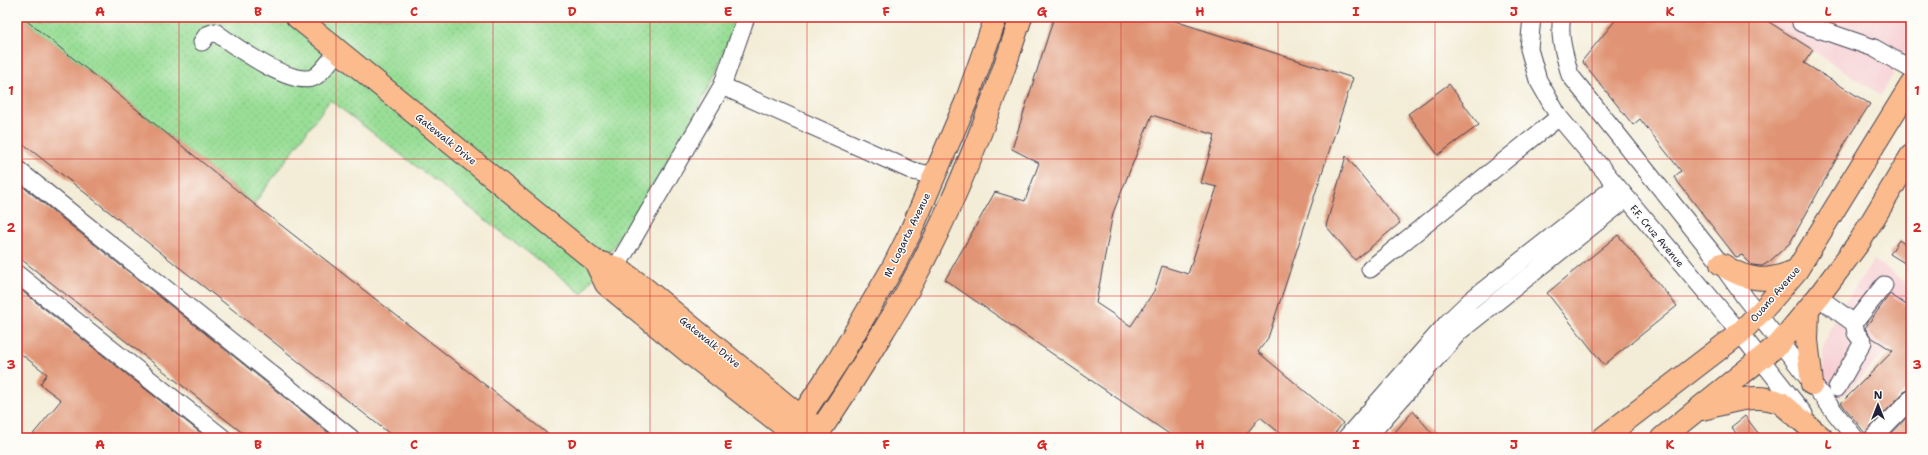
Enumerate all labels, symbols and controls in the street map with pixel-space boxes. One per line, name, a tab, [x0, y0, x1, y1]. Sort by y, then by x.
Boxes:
text: A	[95, 3, 105, 20]
text: B	[254, 3, 262, 20]
text: C	[410, 3, 418, 20]
text: D	[567, 3, 577, 20]
text: E	[724, 3, 733, 20]
text: F	[882, 3, 890, 20]
text: G	[1037, 3, 1048, 20]
text: H	[1195, 3, 1205, 20]
text: I	[1352, 3, 1360, 20]
text: J	[1510, 3, 1518, 20]
text: K	[1666, 3, 1675, 20]
text: L	[1824, 3, 1832, 20]
text: 1	[8, 82, 14, 99]
text: 1	[1914, 82, 1920, 99]
street label: Gatewalk Drive	[413, 110, 479, 168]
street label: M. Logarta Avenue	[881, 190, 933, 279]
street label: F.F. Cruz Avenue	[1627, 202, 1687, 270]
text: 2	[6, 219, 16, 236]
text: 2	[1912, 219, 1922, 236]
street label: Ouano Avenue	[1747, 263, 1803, 325]
street label: Gatewalk Drive	[677, 313, 743, 371]
text: 3	[6, 356, 16, 373]
text: 3	[1912, 356, 1922, 373]
north arrow	[1858, 385, 1898, 425]
text: N	[1874, 388, 1883, 403]
text: A	[95, 436, 105, 453]
text: B	[254, 436, 262, 453]
text: C	[410, 436, 418, 453]
text: D	[567, 436, 577, 453]
text: E	[724, 436, 733, 453]
text: F	[882, 436, 890, 453]
text: G	[1037, 436, 1048, 453]
text: H	[1195, 436, 1205, 453]
text: I	[1352, 436, 1360, 453]
text: J	[1510, 436, 1518, 453]
text: K	[1666, 436, 1675, 453]
text: L	[1824, 436, 1832, 453]

